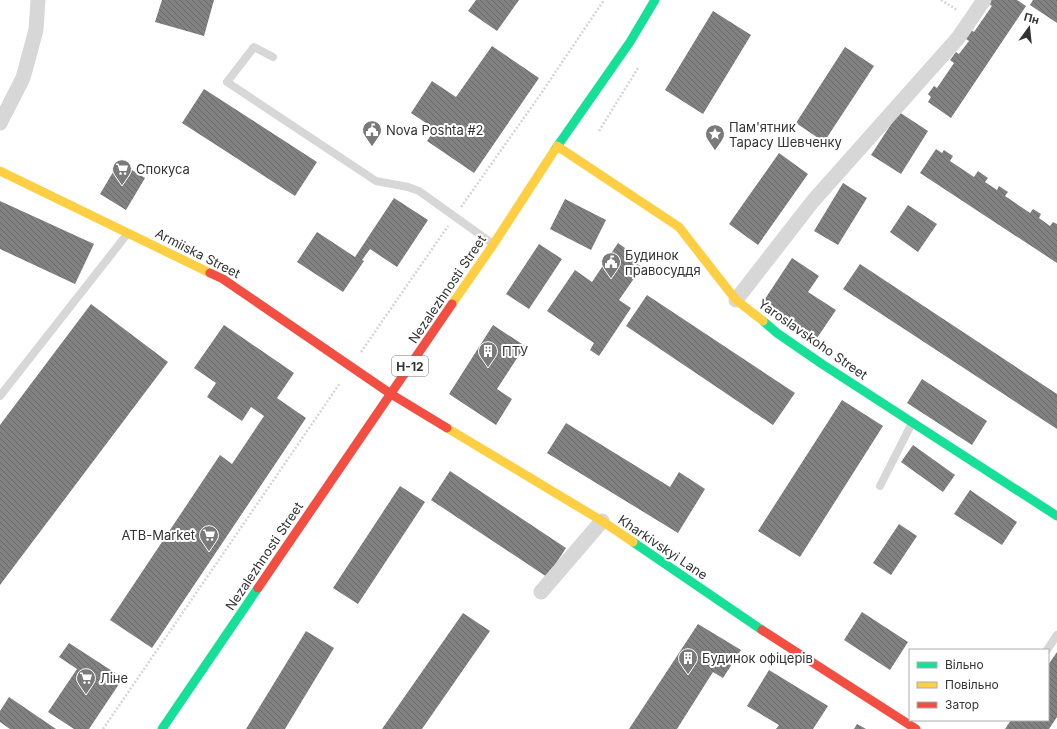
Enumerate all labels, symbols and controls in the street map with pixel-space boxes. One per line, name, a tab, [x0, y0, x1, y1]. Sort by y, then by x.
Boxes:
north arrow	[1009, 8, 1049, 48]
text: Пн	[1022, 10, 1041, 27]
public building icon: Nova Poshta #2	[361, 119, 383, 147]
place label: Пам'ятник Тарасу Шевченку	[729, 119, 842, 150]
place label: Nova Poshta #2	[386, 122, 484, 138]
place icon: Пам'ятник Тарасу Шевченку	[704, 123, 726, 151]
supermarket icon: Спокуса	[111, 158, 133, 186]
place label: Спокуса	[136, 161, 190, 177]
street label: Armiiska Street	[153, 225, 243, 281]
street label: Nezalezhnosti Street	[405, 232, 489, 346]
place label: Будинок правосуддя	[625, 247, 701, 278]
public building icon: Будинок правосуддя	[600, 251, 622, 279]
street label: Yaroslavskoho Street	[755, 295, 871, 383]
building icon: ПТУ	[477, 340, 499, 368]
place label: ПТУ	[502, 343, 528, 359]
road number: Н-12	[392, 356, 428, 376]
street label: Nezalezhnosti Street	[222, 499, 306, 613]
street label: Kharkivskyi Lane	[615, 511, 711, 583]
supermarket icon: ATB-Market	[198, 524, 220, 552]
place label: ATB-Market	[121, 527, 195, 543]
building icon: Будинок офіцерів	[677, 647, 699, 675]
legend	[909, 649, 1049, 721]
place label: Будинок офіцерів	[702, 650, 813, 666]
text: Вільно	[945, 657, 984, 672]
supermarket icon: Ліне	[75, 667, 97, 695]
place label: Ліне	[100, 670, 128, 686]
text: Повільно	[945, 677, 999, 692]
text: Затор	[945, 697, 979, 712]

